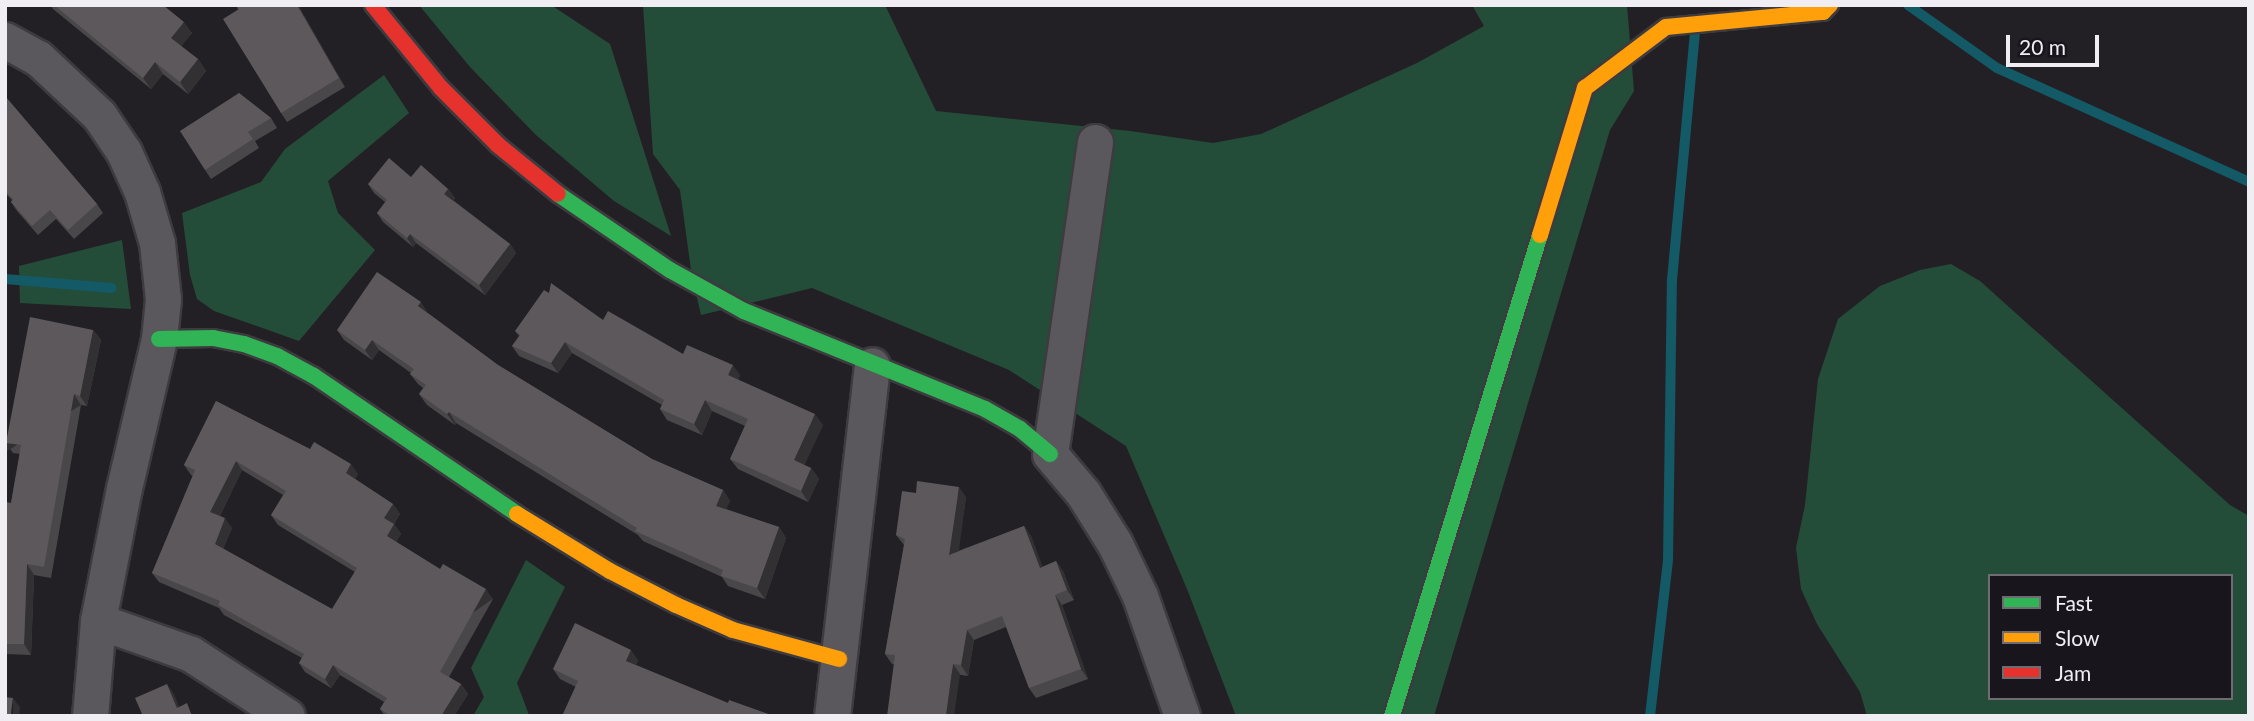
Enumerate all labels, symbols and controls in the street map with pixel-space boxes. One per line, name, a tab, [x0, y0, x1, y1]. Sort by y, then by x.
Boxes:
scale bar	[2009, 21, 2102, 65]
text: 20 m	[2019, 34, 2066, 59]
legend	[1988, 574, 2233, 700]
text: Fast	[2055, 590, 2092, 615]
text: Slow	[2055, 625, 2099, 650]
text: Jam	[2055, 660, 2091, 685]

